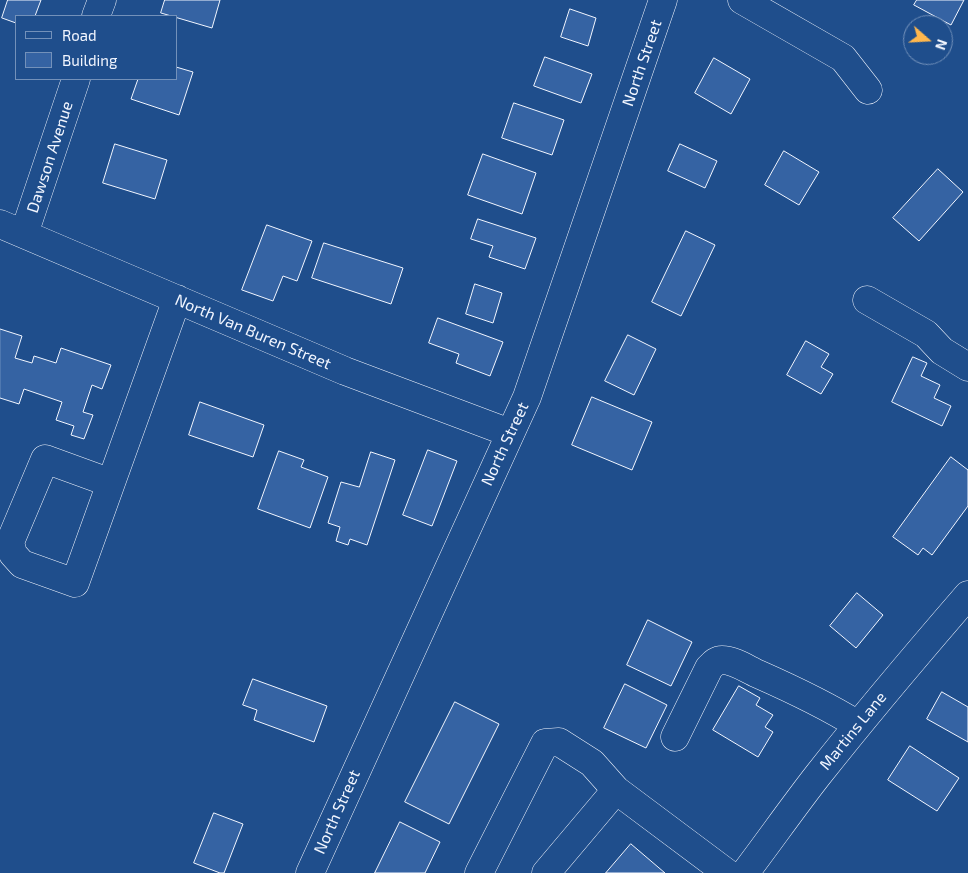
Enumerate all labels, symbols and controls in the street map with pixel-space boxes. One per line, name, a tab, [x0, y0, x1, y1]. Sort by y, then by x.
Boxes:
legend	[15, 15, 178, 80]
north arrow	[903, 15, 953, 65]
street label: North Street	[618, 17, 666, 109]
text: Road	[62, 26, 97, 44]
text: N	[932, 37, 951, 52]
text: Building	[62, 51, 117, 69]
street label: Dawson Avenue	[23, 99, 77, 215]
street label: North Van Buren Street	[172, 290, 334, 374]
street label: North Street	[477, 399, 533, 489]
street label: Martins Lane	[816, 688, 890, 774]
street label: North Street	[310, 767, 364, 857]

